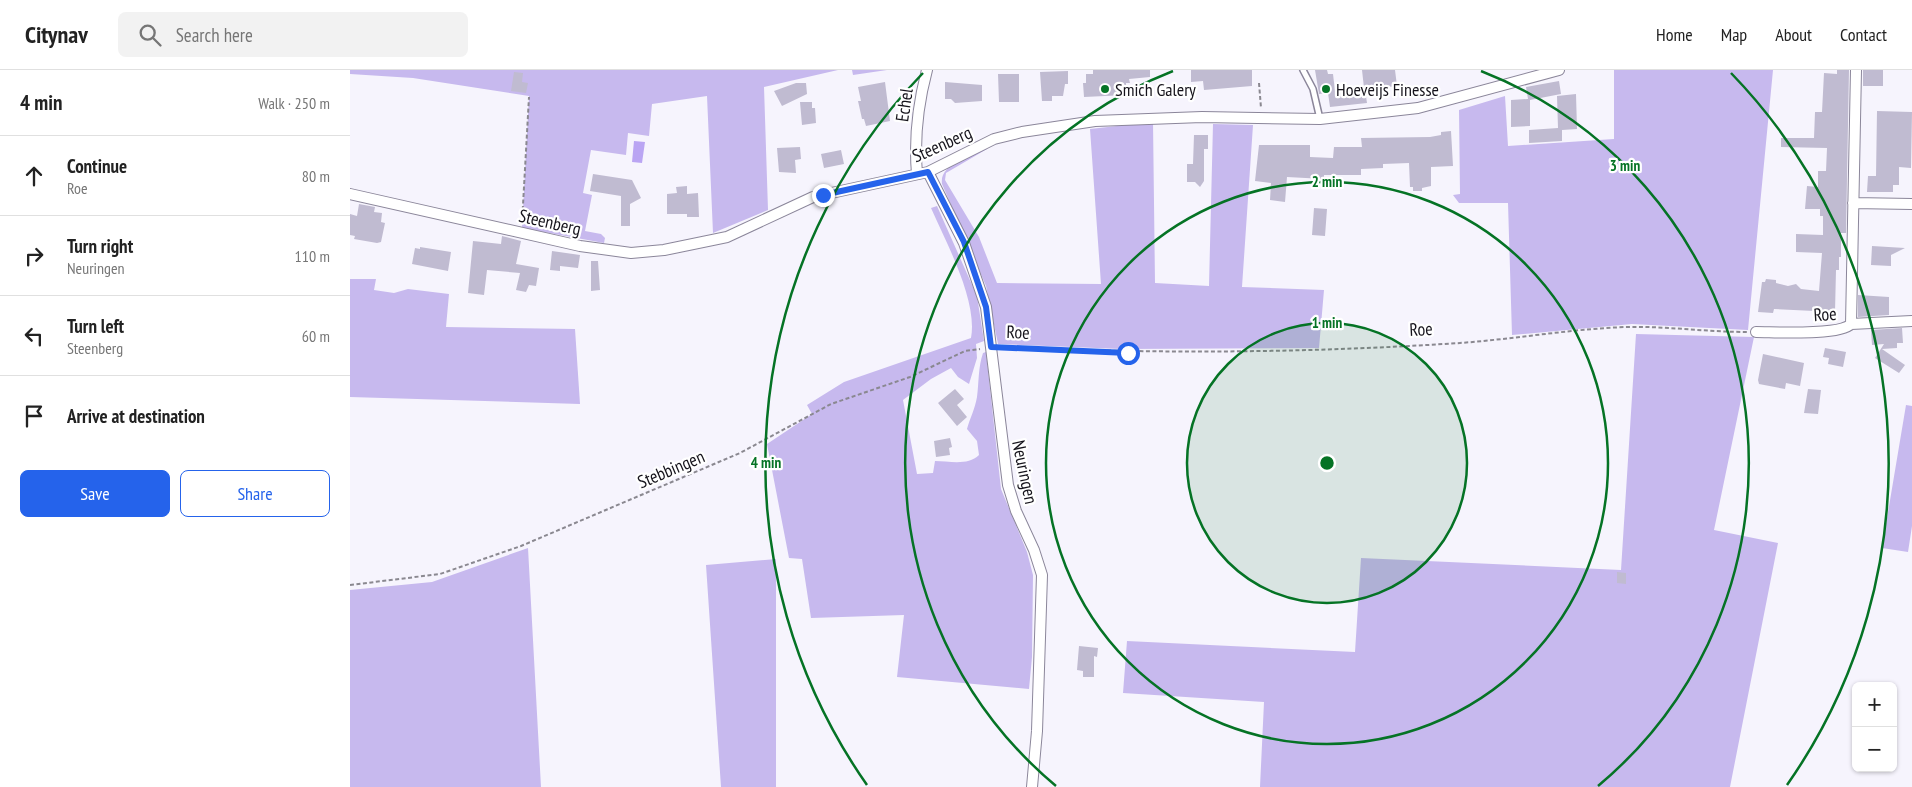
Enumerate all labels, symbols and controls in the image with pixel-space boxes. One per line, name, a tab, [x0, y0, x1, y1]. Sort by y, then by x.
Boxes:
search box	[118, 12, 468, 57]
text: Citynav	[25, 19, 88, 50]
icon: search	[136, 21, 164, 49]
text: Search here	[176, 23, 253, 47]
text: Home	[1656, 23, 1693, 46]
text: Map	[1721, 23, 1747, 46]
text: About	[1775, 23, 1812, 46]
text: Contact	[1840, 23, 1887, 46]
place label: Smich Galery	[1115, 78, 1196, 101]
place label: Hoeveijs Finesse	[1336, 78, 1439, 101]
marker: Smich Galery	[1099, 83, 1111, 95]
marker: Hoeveijs Finesse	[1320, 83, 1332, 95]
street label: Echel	[890, 86, 918, 123]
text: 4 min	[20, 89, 62, 116]
text: Walk · 250 m	[258, 93, 330, 113]
street label: Steenberg	[909, 121, 975, 167]
text: Continue	[67, 154, 127, 178]
text: 3 min	[1610, 156, 1640, 175]
icon: ahead	[20, 162, 48, 190]
text: 80 m	[302, 166, 330, 186]
text: 2 min	[1312, 172, 1342, 191]
text: Roe	[67, 178, 88, 198]
route end	[812, 184, 835, 207]
street label: Steenberg	[517, 204, 583, 240]
text: Turn right	[67, 234, 133, 258]
icon: right	[20, 242, 48, 270]
text: 110 m	[295, 246, 330, 266]
text: Neuringen	[67, 258, 125, 278]
street label: Roe	[1813, 302, 1837, 326]
text: 1 min	[1312, 313, 1342, 332]
text: Turn left	[67, 314, 124, 338]
street label: Roe	[1409, 317, 1433, 341]
street label: Roe	[1006, 320, 1030, 344]
icon: left	[20, 322, 48, 350]
text: 60 m	[302, 326, 330, 346]
text: Steenberg	[67, 338, 123, 358]
route start	[1117, 342, 1140, 365]
icon: arrive	[20, 402, 48, 430]
text: Arrive at destination	[67, 404, 205, 428]
street label: Neuringen	[1007, 438, 1043, 506]
street label: Stebbingen	[634, 445, 708, 493]
text: 4 min	[751, 453, 781, 472]
centre of rings	[1318, 454, 1336, 472]
button: Save	[20, 470, 170, 517]
button: Share	[180, 470, 330, 517]
map controls	[1852, 682, 1897, 772]
button: +	[1852, 682, 1897, 727]
button: −	[1852, 727, 1897, 772]

